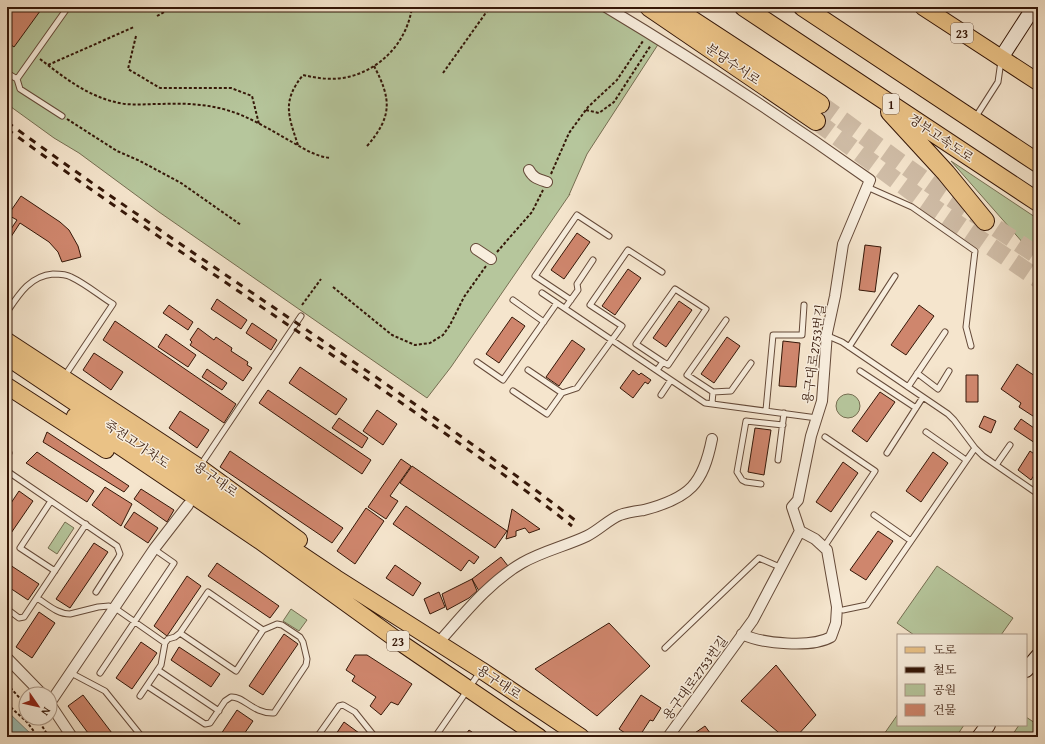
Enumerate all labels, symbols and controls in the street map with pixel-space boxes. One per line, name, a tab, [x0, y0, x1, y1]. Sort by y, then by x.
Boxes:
road number: 23	[951, 23, 973, 43]
street label: 분당수서로	[702, 39, 765, 90]
road number: 1	[883, 94, 899, 114]
street label: 경부고속도로	[904, 109, 978, 167]
street label: 용구대로2753번길	[798, 303, 830, 405]
street label: 죽전고가차도	[100, 415, 174, 473]
street label: 용구대로	[190, 457, 242, 502]
road number: 23	[387, 631, 409, 651]
street label: 용구대로2753번길	[658, 632, 732, 724]
legend	[897, 634, 1027, 726]
text: 도로	[933, 641, 957, 658]
street label: 용구대로	[473, 660, 525, 704]
text: 철도	[933, 661, 957, 678]
text: 공원	[933, 681, 956, 698]
north arrow	[18, 686, 58, 726]
text: 건물	[933, 701, 957, 718]
text: N	[37, 704, 55, 720]

